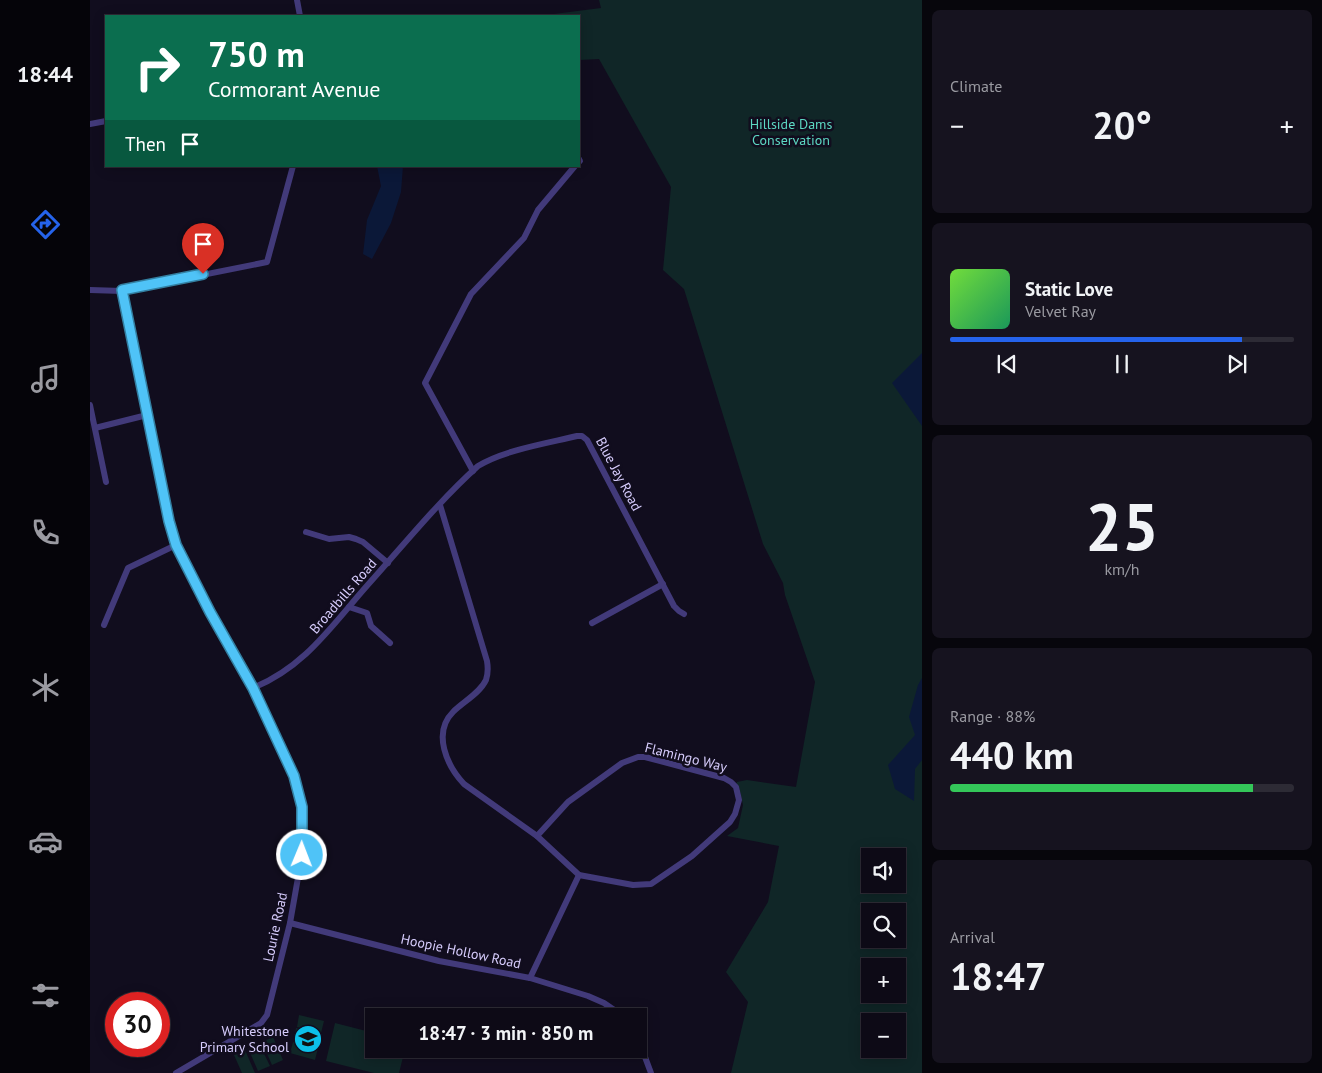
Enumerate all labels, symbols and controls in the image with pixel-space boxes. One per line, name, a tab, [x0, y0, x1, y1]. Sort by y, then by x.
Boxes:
text: 750 m	[208, 31, 305, 77]
icon: right	[125, 35, 190, 100]
text: 18:44	[17, 60, 73, 88]
text: Cormorant Avenue	[208, 75, 380, 103]
text: Climate	[950, 76, 1002, 96]
text: 20°	[1092, 100, 1152, 149]
text: −	[950, 107, 964, 144]
text: +	[1280, 107, 1294, 144]
park label: Hillside Dams Conservation	[750, 115, 832, 149]
icon: arrive	[176, 130, 204, 158]
text: Then	[125, 132, 166, 156]
icon: directions	[28, 207, 63, 242]
pin	[182, 223, 224, 274]
icon: arrive	[189, 230, 217, 258]
text: Static Love	[1025, 277, 1113, 301]
text: Velvet Ray	[1025, 301, 1096, 321]
icon: previous	[993, 350, 1021, 378]
icon: pause	[1108, 350, 1136, 378]
icon: next	[1223, 350, 1251, 378]
icon: music	[28, 361, 63, 396]
street label: Blue Jay Road	[592, 434, 646, 514]
text: 25	[1085, 484, 1159, 568]
icon: phone	[28, 515, 63, 550]
street label: Broadbills Road	[305, 555, 381, 637]
text: km/h	[1104, 559, 1140, 579]
icon: climate	[28, 670, 63, 705]
text: Range · 88%	[950, 706, 1035, 726]
text: 440 km	[950, 730, 1074, 779]
street label: Flamingo Way	[643, 738, 729, 776]
icon: car	[28, 824, 63, 859]
position arrow	[275, 828, 327, 880]
map controls	[861, 848, 906, 1058]
button: sound	[861, 848, 906, 893]
street label: Lourie Road	[259, 891, 291, 963]
button: search	[861, 903, 906, 948]
text: Arrival	[950, 927, 995, 947]
street label: Hoopie Hollow Road	[399, 929, 523, 973]
text: 18:47	[950, 951, 1046, 1000]
button: +	[861, 958, 906, 1003]
icon: filters	[28, 978, 63, 1013]
speed limit sign: 30	[105, 992, 170, 1057]
button: −	[861, 1013, 906, 1058]
text: 18:47 · 3 min · 850 m	[419, 1021, 593, 1045]
place label: Whitestone Primary School	[200, 1022, 289, 1056]
school or university icon: Whitestone Primary School	[293, 1024, 323, 1054]

